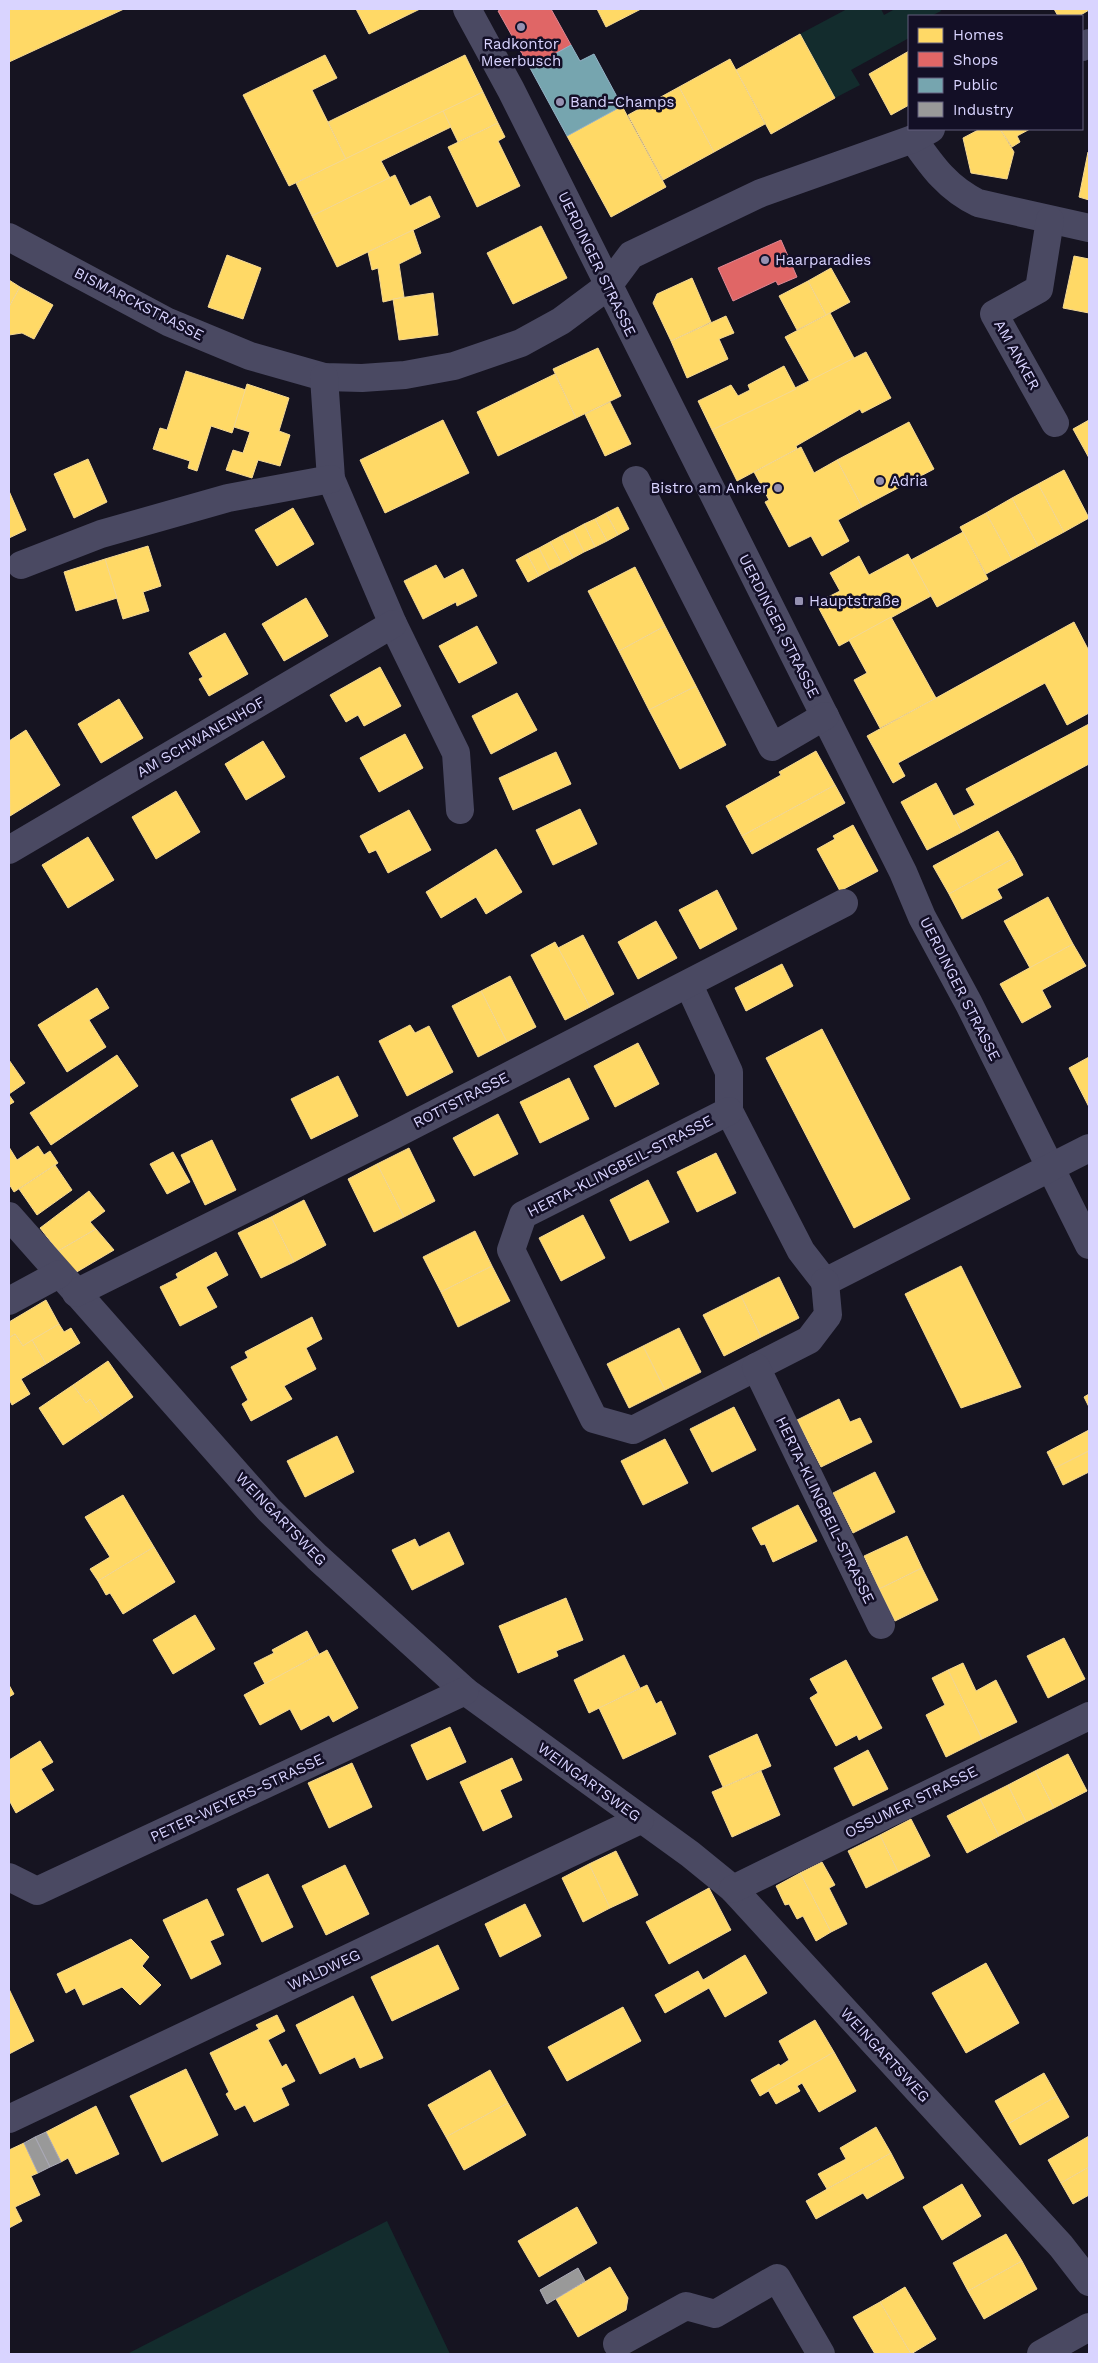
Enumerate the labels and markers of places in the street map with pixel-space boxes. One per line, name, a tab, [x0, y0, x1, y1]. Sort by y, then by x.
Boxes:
marker: Radkontor Meerbusch	[515, 21, 527, 33]
place label: Radkontor Meerbusch	[481, 35, 561, 70]
place label: Band-Champs	[570, 93, 674, 111]
marker: Band-Champs	[554, 96, 566, 108]
place label: Haarparadies	[775, 251, 871, 269]
marker: Haarparadies	[759, 254, 771, 266]
place label: Adria	[890, 472, 928, 490]
marker: Adria	[874, 475, 886, 487]
place label: Bistro am Anker	[651, 479, 768, 497]
marker: Bistro am Anker	[772, 482, 784, 494]
place label: Hauptstraße	[809, 592, 900, 610]
marker: Hauptstraße	[793, 595, 805, 607]

